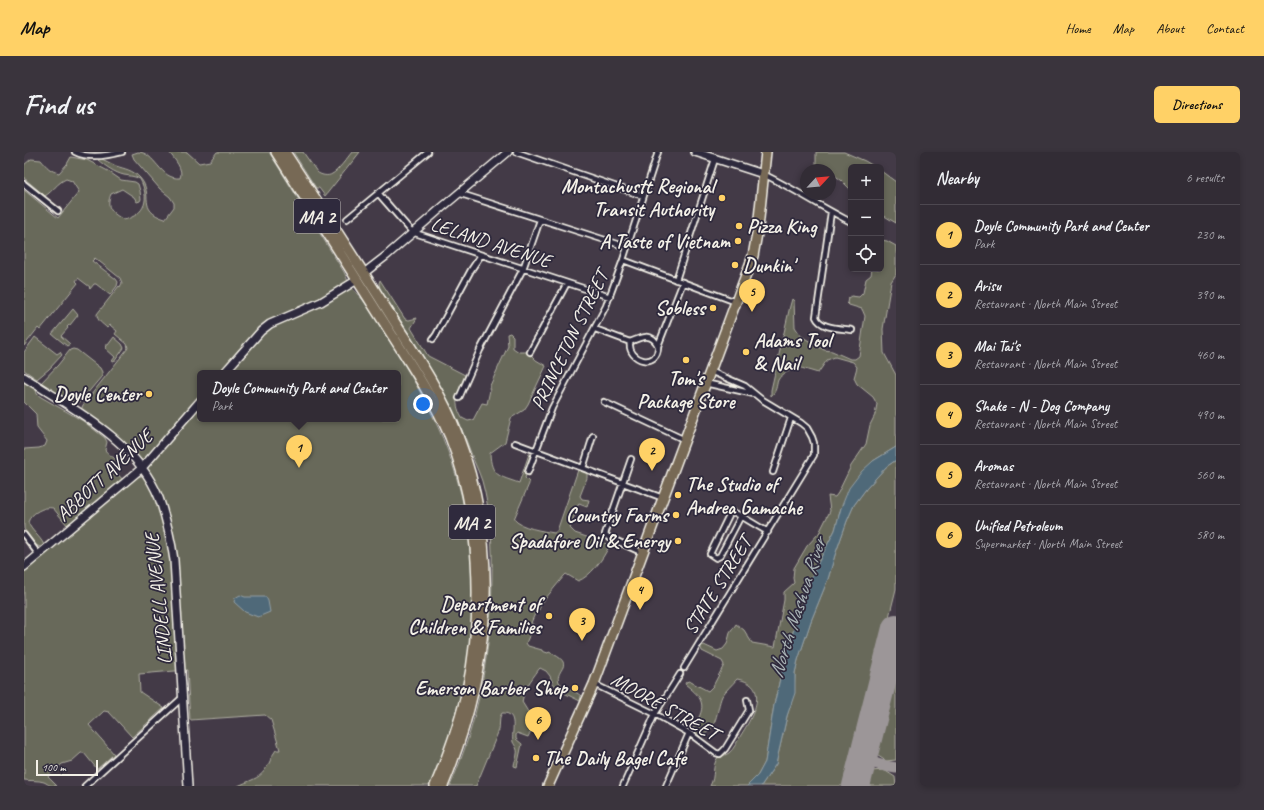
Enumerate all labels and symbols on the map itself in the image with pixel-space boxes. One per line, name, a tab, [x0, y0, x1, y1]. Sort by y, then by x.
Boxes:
north arrow	[800, 164, 836, 200]
place label: Montachustt Regional Transit Authority	[561, 174, 718, 222]
marker: Montachustt Regional Transit Authority	[717, 193, 727, 203]
road number: MA 2	[294, 199, 340, 233]
street label: LELAND AVENUE	[428, 211, 557, 275]
place label: Pizza King	[747, 214, 818, 239]
marker: Pizza King	[734, 221, 744, 231]
place label: A Taste of Vietnam	[599, 229, 732, 254]
marker: A Taste of Vietnam	[733, 236, 743, 246]
place label: Dunkin'	[743, 253, 799, 278]
marker: Dunkin'	[730, 260, 740, 270]
street label: PRINCETON STREET	[525, 263, 616, 414]
pin: 5	[739, 279, 765, 312]
place label: Sobless	[655, 296, 707, 321]
marker: Sobless	[708, 303, 718, 313]
place label: Adams Tool & Nail	[754, 328, 835, 376]
marker: Adams Tool & Nail	[741, 347, 751, 357]
marker: Tom's Package Store	[681, 355, 691, 365]
place label: Tom's Package Store	[637, 366, 736, 414]
place label: Doyle Center	[54, 382, 144, 407]
marker: Doyle Center	[144, 389, 154, 399]
your location	[413, 394, 433, 414]
street label: ABBOTT AVENUE	[51, 422, 160, 527]
pin: 1	[286, 435, 312, 468]
pin: 2	[639, 438, 665, 471]
place label: The Studio of Andrea Gamache	[686, 472, 803, 520]
marker: The Studio of Andrea Gamache	[673, 490, 683, 500]
place label: Country Farms	[566, 503, 670, 528]
road number: MA 2	[449, 505, 495, 539]
marker: Country Farms	[671, 510, 681, 520]
street label: STATE STREET	[677, 528, 760, 639]
street label: LINDELL AVENUE	[139, 529, 178, 666]
place label: Spadafore Oil & Energy	[509, 529, 672, 554]
water label: North Nashua River	[762, 531, 833, 681]
marker: Spadafore Oil & Energy	[673, 536, 683, 546]
pin: 4	[627, 577, 653, 610]
place label: Department of Children & Families	[408, 592, 546, 640]
pin: 3	[569, 608, 595, 641]
marker: Department of Children & Families	[544, 611, 554, 621]
street label: MOORE STREET	[607, 667, 727, 748]
place label: Emerson Barber Shop	[415, 676, 568, 701]
marker: Emerson Barber Shop	[570, 683, 580, 693]
pin: 6	[525, 707, 551, 740]
place label: The Daily Bagel Cafe	[544, 746, 688, 771]
marker: The Daily Bagel Cafe	[531, 753, 541, 763]
scale bar	[36, 758, 98, 777]

